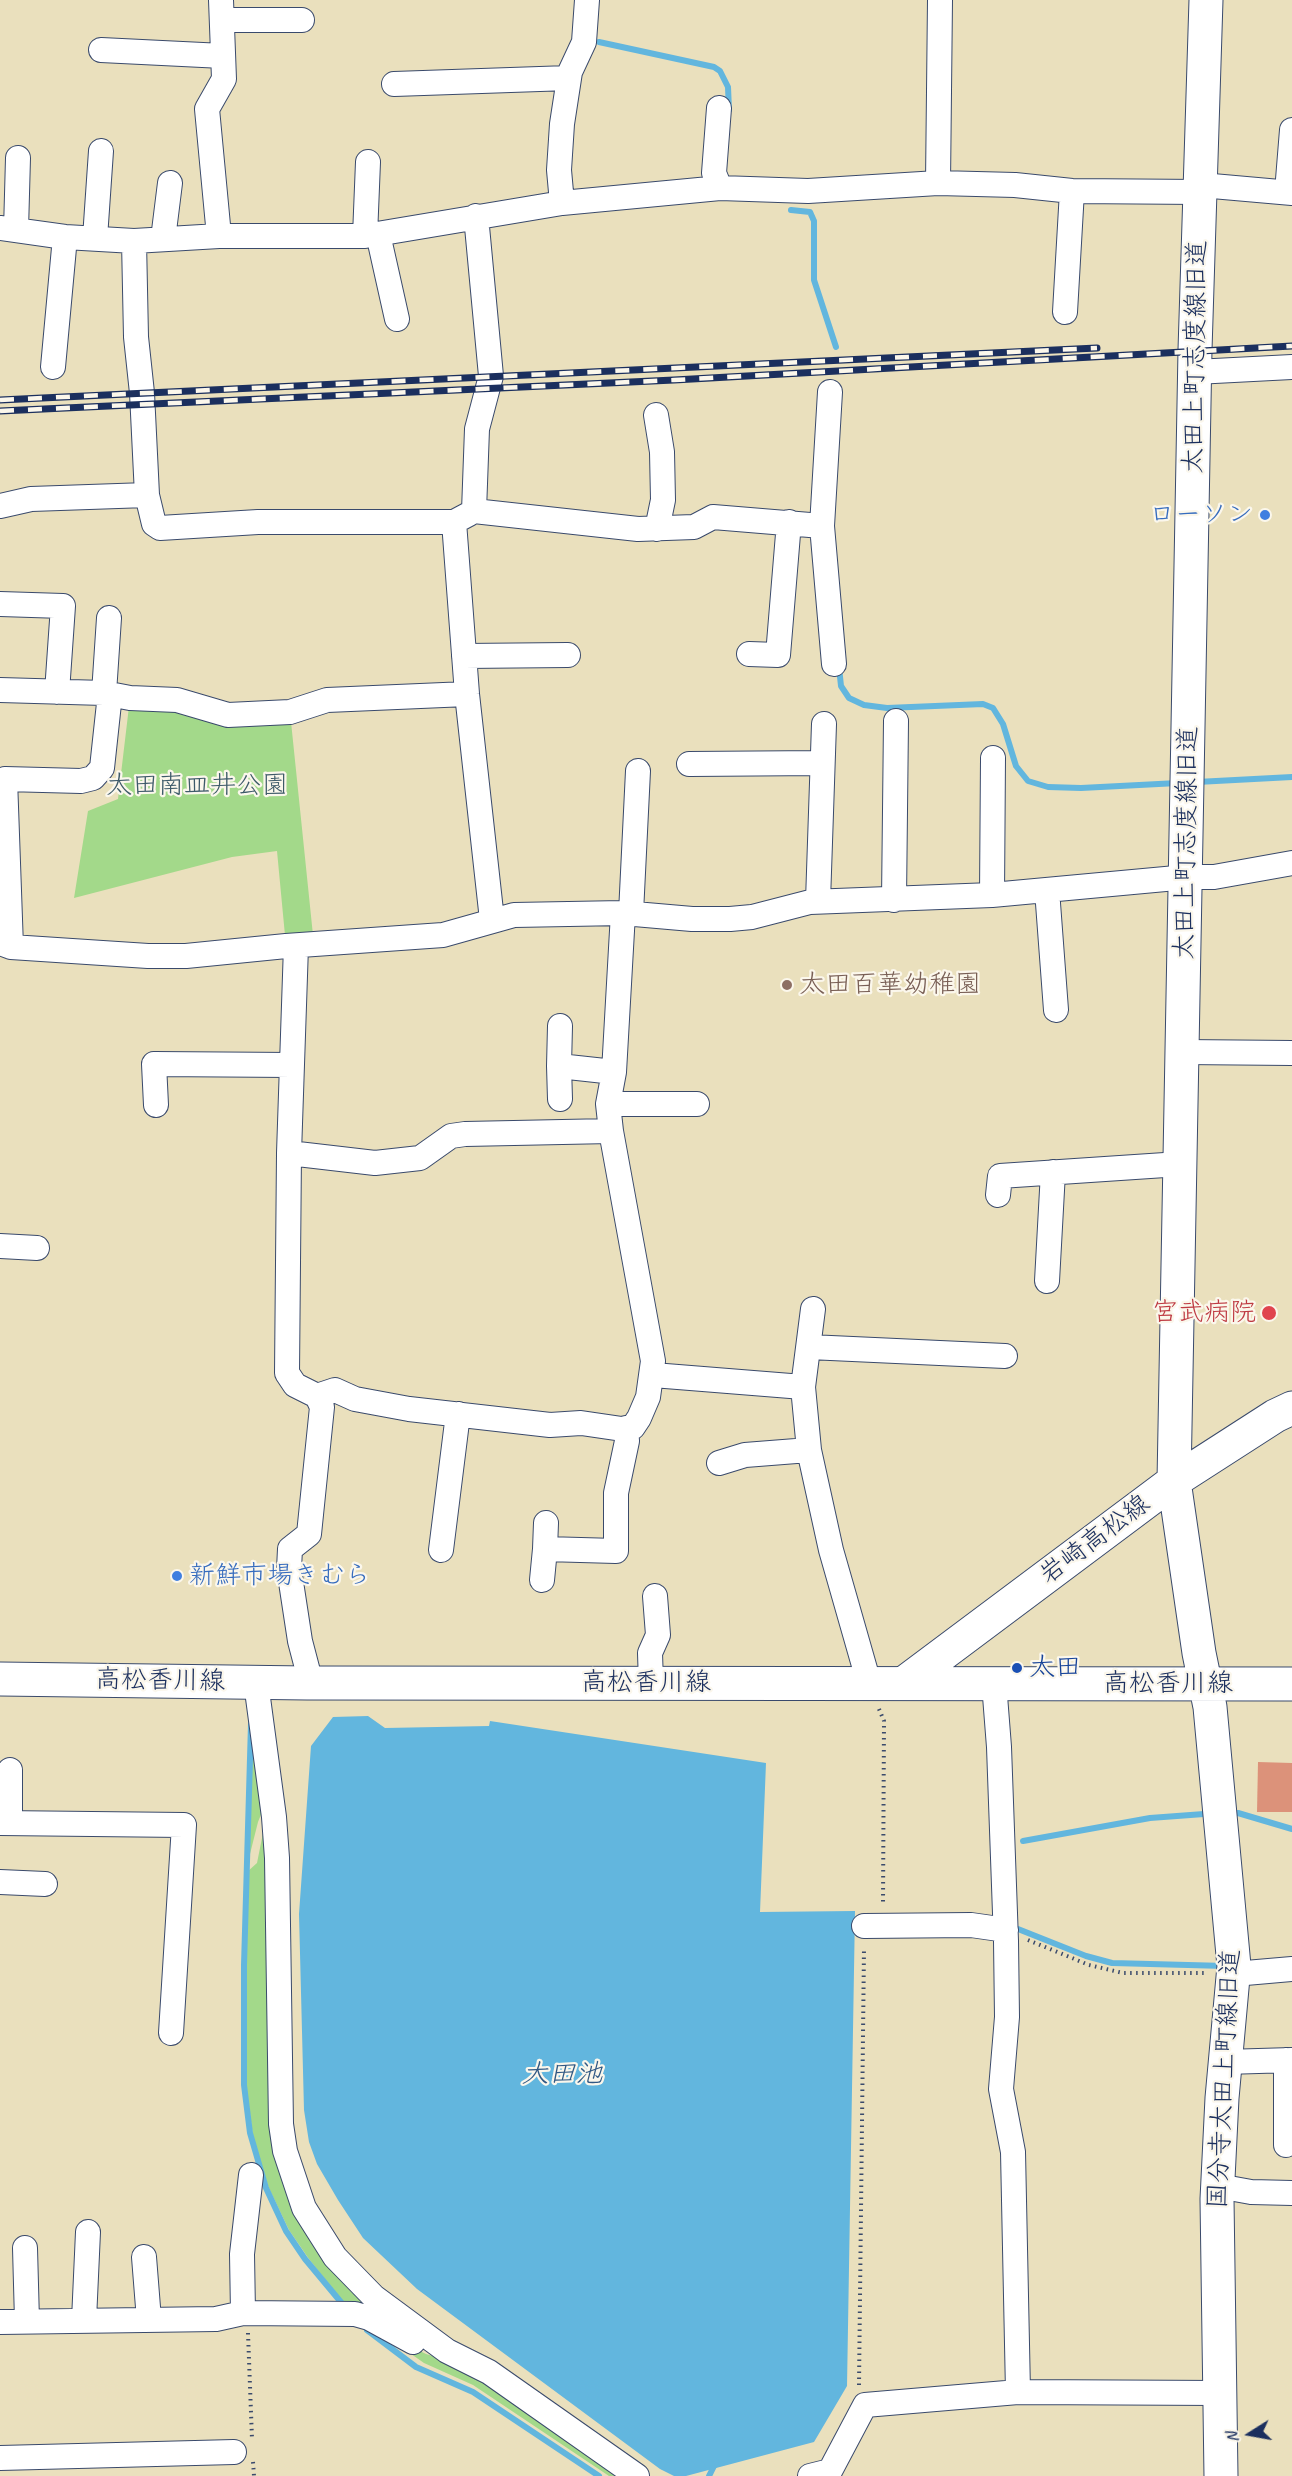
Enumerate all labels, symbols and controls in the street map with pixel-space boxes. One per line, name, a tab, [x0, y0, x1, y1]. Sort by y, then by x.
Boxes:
street label: 太田上町志度線旧道	[1178, 240, 1214, 474]
place label: ローソン	[1149, 499, 1253, 531]
marker: ローソン	[1258, 508, 1272, 522]
street label: 太田上町志度線旧道	[1169, 726, 1205, 960]
park label: 太田南皿井公園	[106, 770, 288, 802]
place label: 太田百華幼稚園	[799, 969, 981, 1001]
marker: 太田百華幼稚園	[780, 978, 794, 992]
place label: 宮武病院	[1152, 1297, 1256, 1329]
marker: 宮武病院	[1260, 1304, 1278, 1322]
street label: 岩崎高松線	[1034, 1488, 1156, 1592]
place label: 新鮮市場きむら	[189, 1560, 371, 1592]
marker: 新鮮市場きむら	[170, 1569, 184, 1583]
place label: 太田	[1029, 1652, 1081, 1684]
marker: 太田	[1010, 1661, 1024, 1675]
street label: 高松香川線	[95, 1664, 225, 1698]
street label: 高松香川線	[581, 1667, 711, 1699]
street label: 高松香川線	[1103, 1668, 1233, 1700]
street label: 国分寺太田上町線旧道	[1203, 1948, 1247, 2210]
water label: 大田池	[522, 2059, 602, 2091]
north arrow	[1220, 2404, 1280, 2464]
text: N	[1222, 2431, 1243, 2444]

